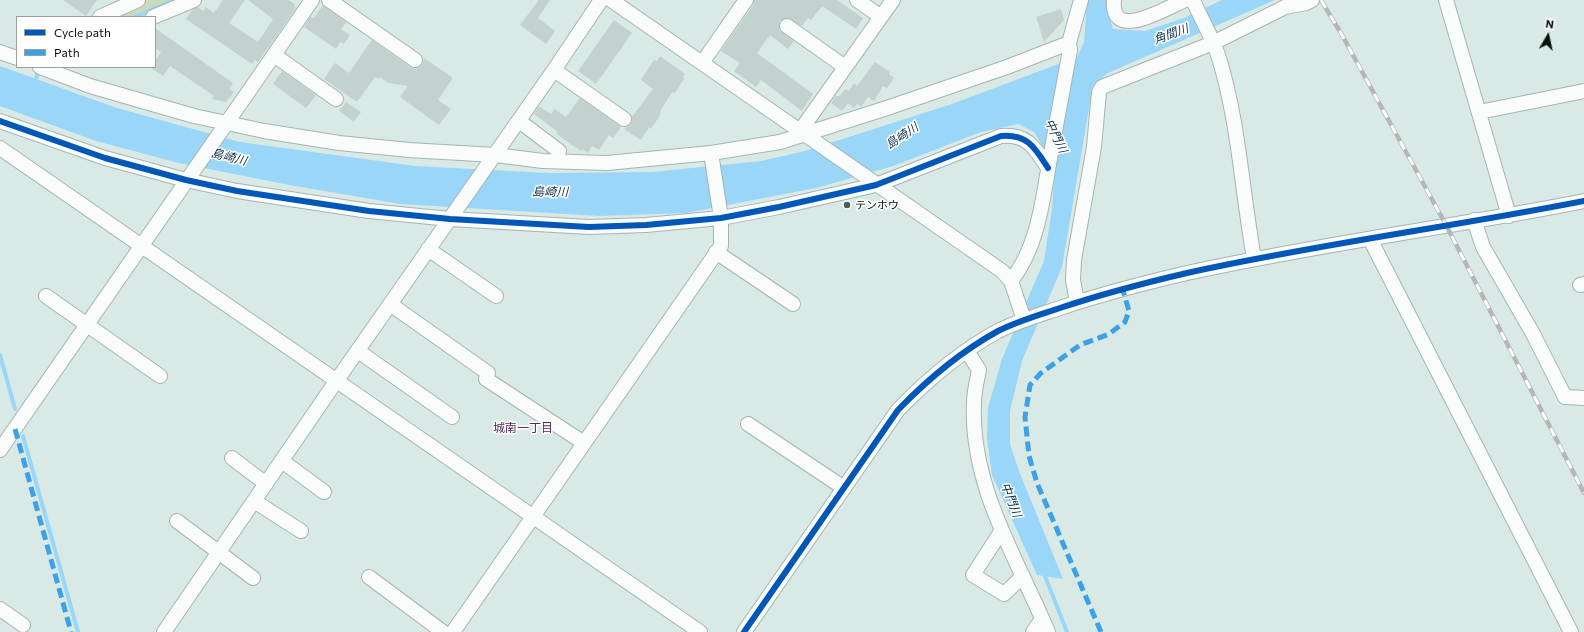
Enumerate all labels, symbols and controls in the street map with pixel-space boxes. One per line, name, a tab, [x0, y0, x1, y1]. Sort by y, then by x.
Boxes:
legend	[16, 16, 156, 68]
north arrow	[1528, 16, 1568, 56]
text: N	[1545, 17, 1555, 31]
water label: 角間川	[1152, 21, 1190, 47]
text: Cycle path	[54, 25, 111, 39]
text: Path	[54, 45, 80, 59]
water label: 中門川	[1042, 117, 1070, 155]
water label: 島崎川	[883, 120, 921, 152]
water label: 島崎川	[210, 146, 248, 168]
water label: 島崎川	[532, 184, 568, 200]
place label: テンホウ	[855, 198, 899, 212]
marker: テンホウ	[842, 200, 852, 210]
district label: 城南一丁目	[493, 421, 553, 435]
water label: 中門川	[998, 481, 1024, 519]

